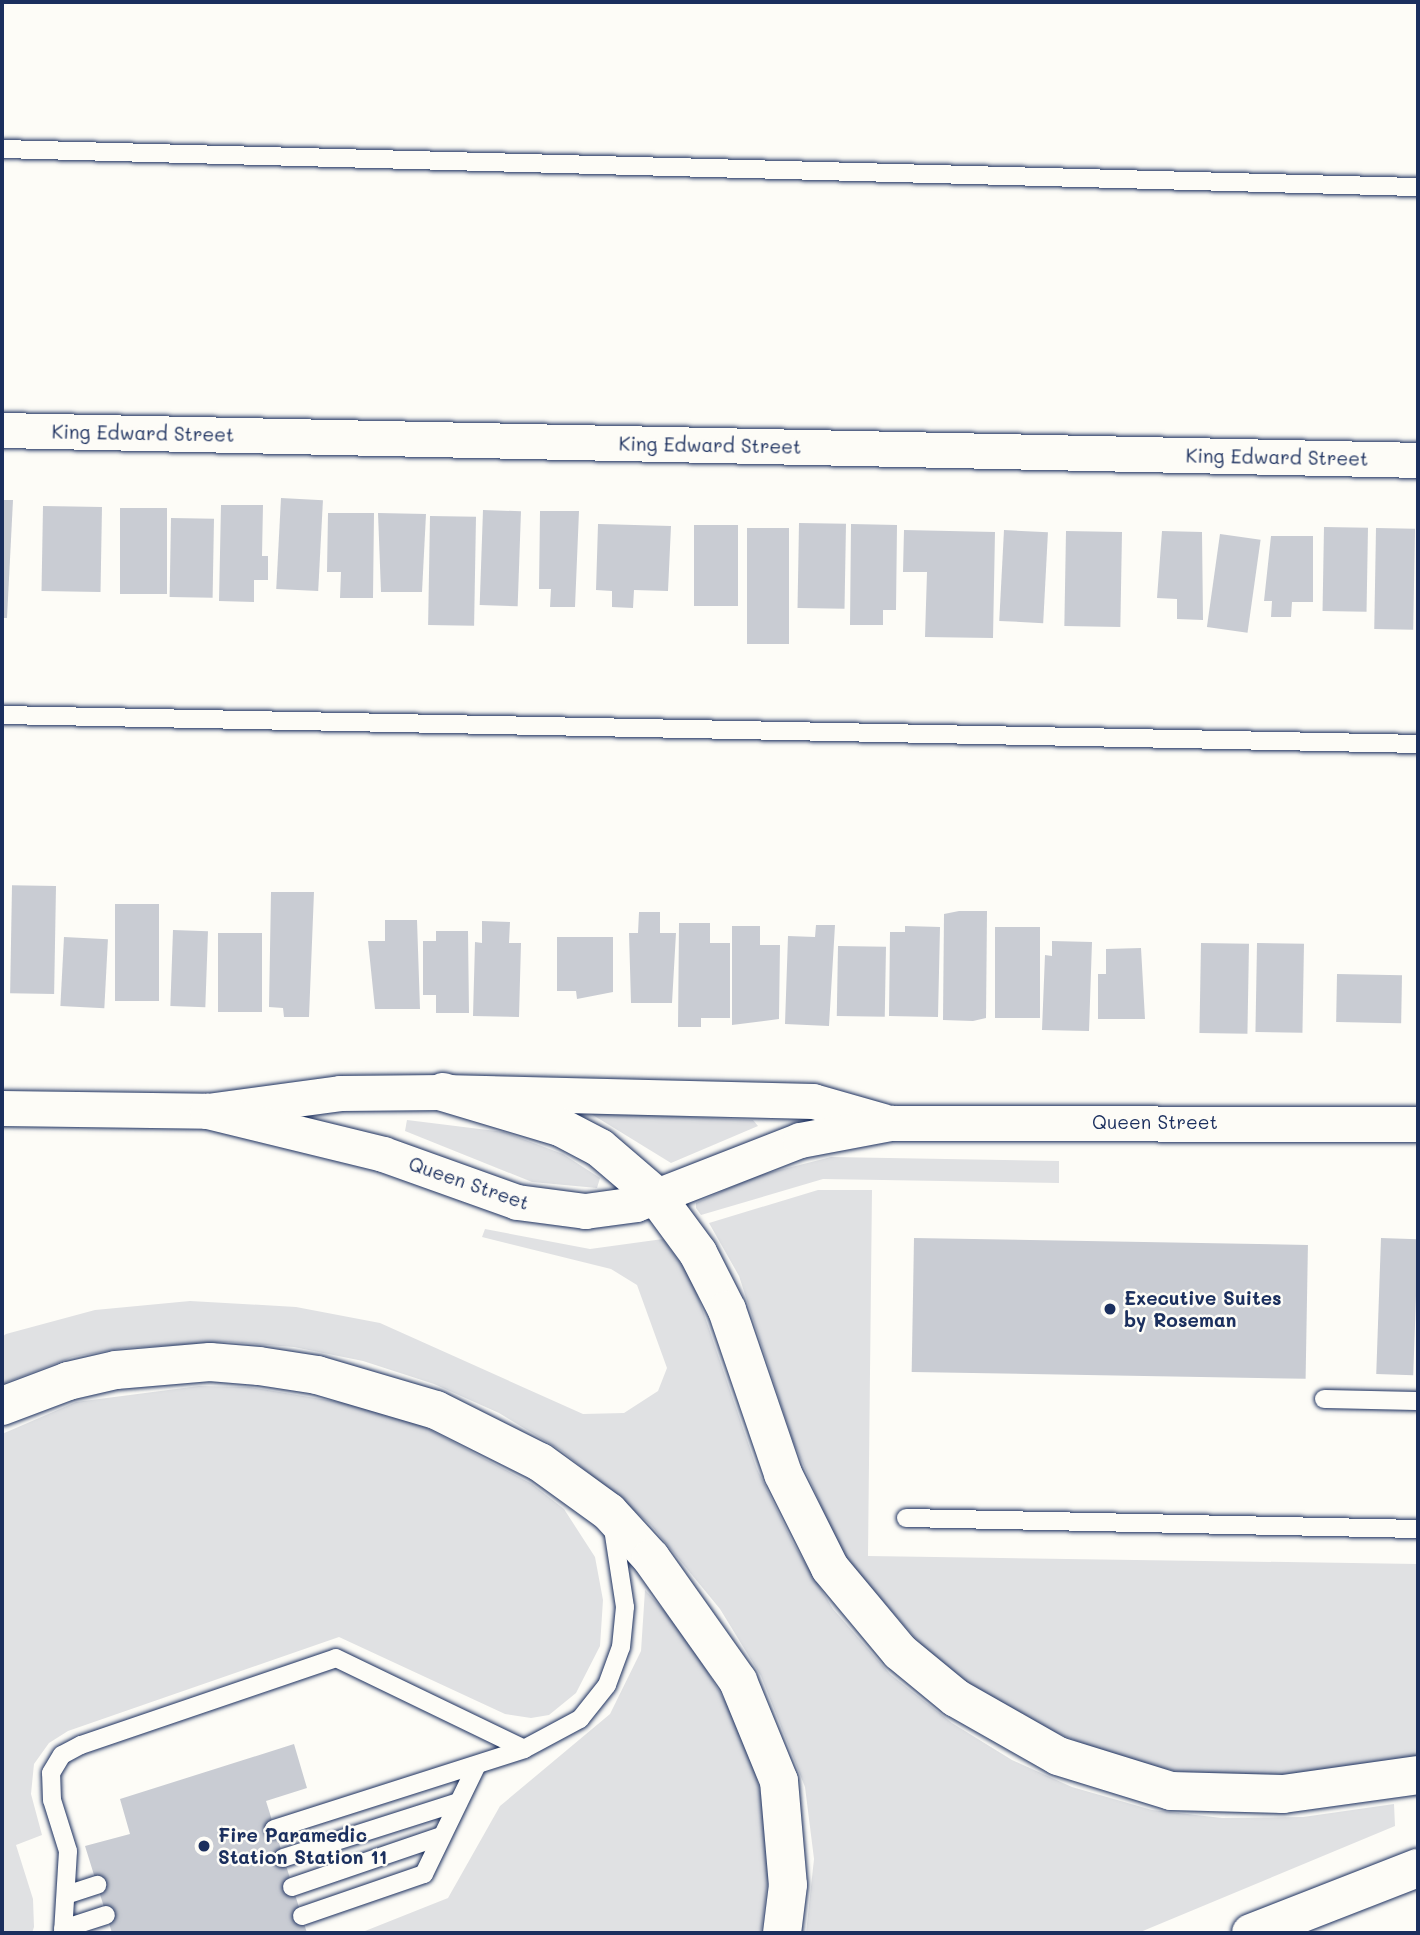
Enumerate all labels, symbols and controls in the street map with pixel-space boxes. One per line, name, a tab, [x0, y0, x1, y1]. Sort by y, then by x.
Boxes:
street label: King Edward Street	[52, 420, 234, 446]
street label: King Edward Street	[619, 432, 801, 458]
street label: King Edward Street	[1186, 444, 1368, 470]
street label: Queen Street	[1092, 1111, 1218, 1133]
street label: Queen Street	[406, 1152, 532, 1214]
place label: Executive Suites by Roseman	[1124, 1287, 1282, 1331]
marker: Executive Suites by Roseman	[1102, 1301, 1118, 1317]
place label: Fire Paramedic Station Station 11	[218, 1824, 387, 1868]
marker: Fire Paramedic Station Station 11	[196, 1838, 212, 1854]

